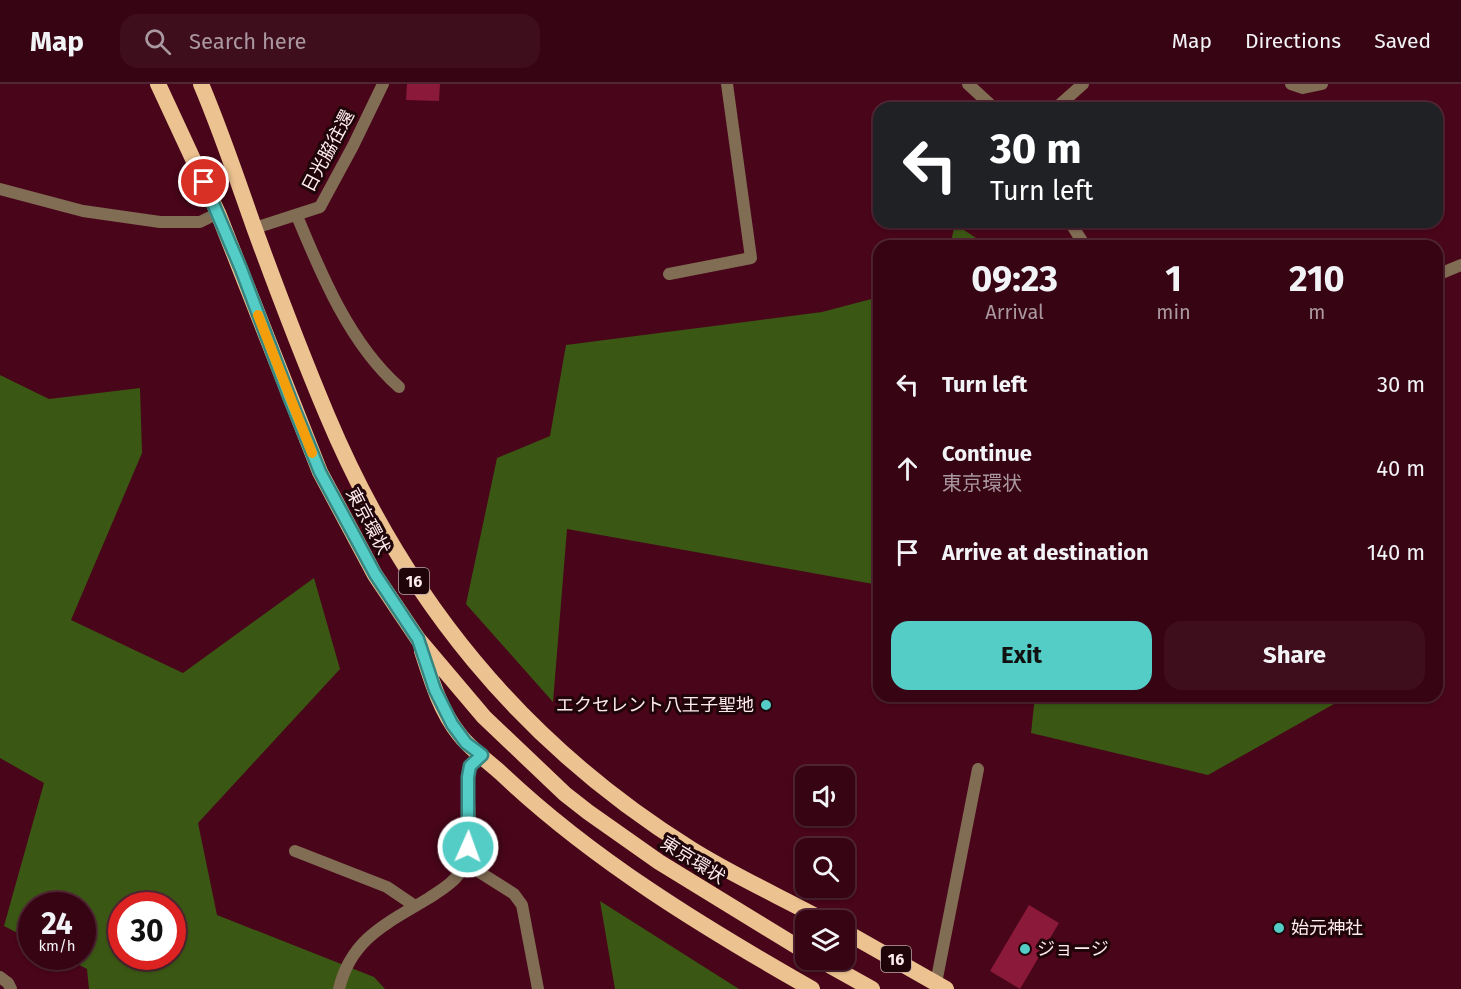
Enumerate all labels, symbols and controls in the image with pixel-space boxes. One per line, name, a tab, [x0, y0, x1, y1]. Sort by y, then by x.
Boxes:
search box	[120, 14, 540, 68]
text: Map	[30, 25, 84, 58]
icon: search	[141, 25, 174, 58]
text: Search here	[189, 28, 307, 55]
text: Map	[1172, 28, 1212, 54]
text: Directions	[1245, 28, 1341, 54]
text: Saved	[1374, 28, 1431, 54]
street label: 日光脇往還	[297, 106, 359, 196]
text: 30 m	[990, 124, 1082, 174]
icon: left	[891, 126, 969, 204]
pin	[178, 156, 229, 207]
icon: arrive	[187, 165, 220, 198]
text: Turn left	[990, 175, 1093, 207]
text: 09:23	[971, 257, 1058, 301]
text: 1	[1165, 257, 1182, 301]
text: 210	[1289, 257, 1345, 301]
text: Arrival	[985, 300, 1044, 324]
text: min	[1156, 300, 1191, 324]
text: m	[1308, 300, 1325, 324]
icon: left	[891, 368, 924, 401]
text: Turn left	[942, 371, 1027, 398]
text: 30 m	[1377, 371, 1425, 398]
text: Continue	[942, 440, 1032, 467]
icon: ahead	[891, 452, 924, 485]
text: 40 m	[1376, 455, 1425, 482]
text: 東京環状	[942, 471, 1022, 495]
street label: 東京環状	[341, 484, 395, 558]
icon: arrive	[891, 536, 924, 569]
text: Arrive at destination	[942, 539, 1149, 566]
text: 140 m	[1367, 539, 1425, 566]
road number: 16	[399, 568, 429, 594]
button: Exit	[891, 621, 1152, 690]
button: Share	[1164, 621, 1425, 690]
place label: エクセレント八王子聖地	[556, 694, 754, 716]
marker: エクセレント八王子聖地	[759, 698, 773, 712]
map controls	[795, 766, 855, 970]
button: sound	[795, 766, 855, 826]
position arrow	[436, 815, 500, 879]
street label: 東京環状	[657, 832, 729, 888]
button: search	[795, 838, 855, 898]
speed limit sign: 30	[108, 892, 186, 970]
text: 24	[41, 906, 73, 942]
button: layers	[795, 910, 855, 970]
place label: 始元神社	[1291, 917, 1363, 939]
marker: 始元神社	[1272, 921, 1286, 935]
text: km/h	[38, 937, 76, 955]
place label: ジョージ	[1037, 938, 1109, 960]
marker: ジョージ	[1018, 942, 1032, 956]
road number: 16	[881, 946, 911, 972]

